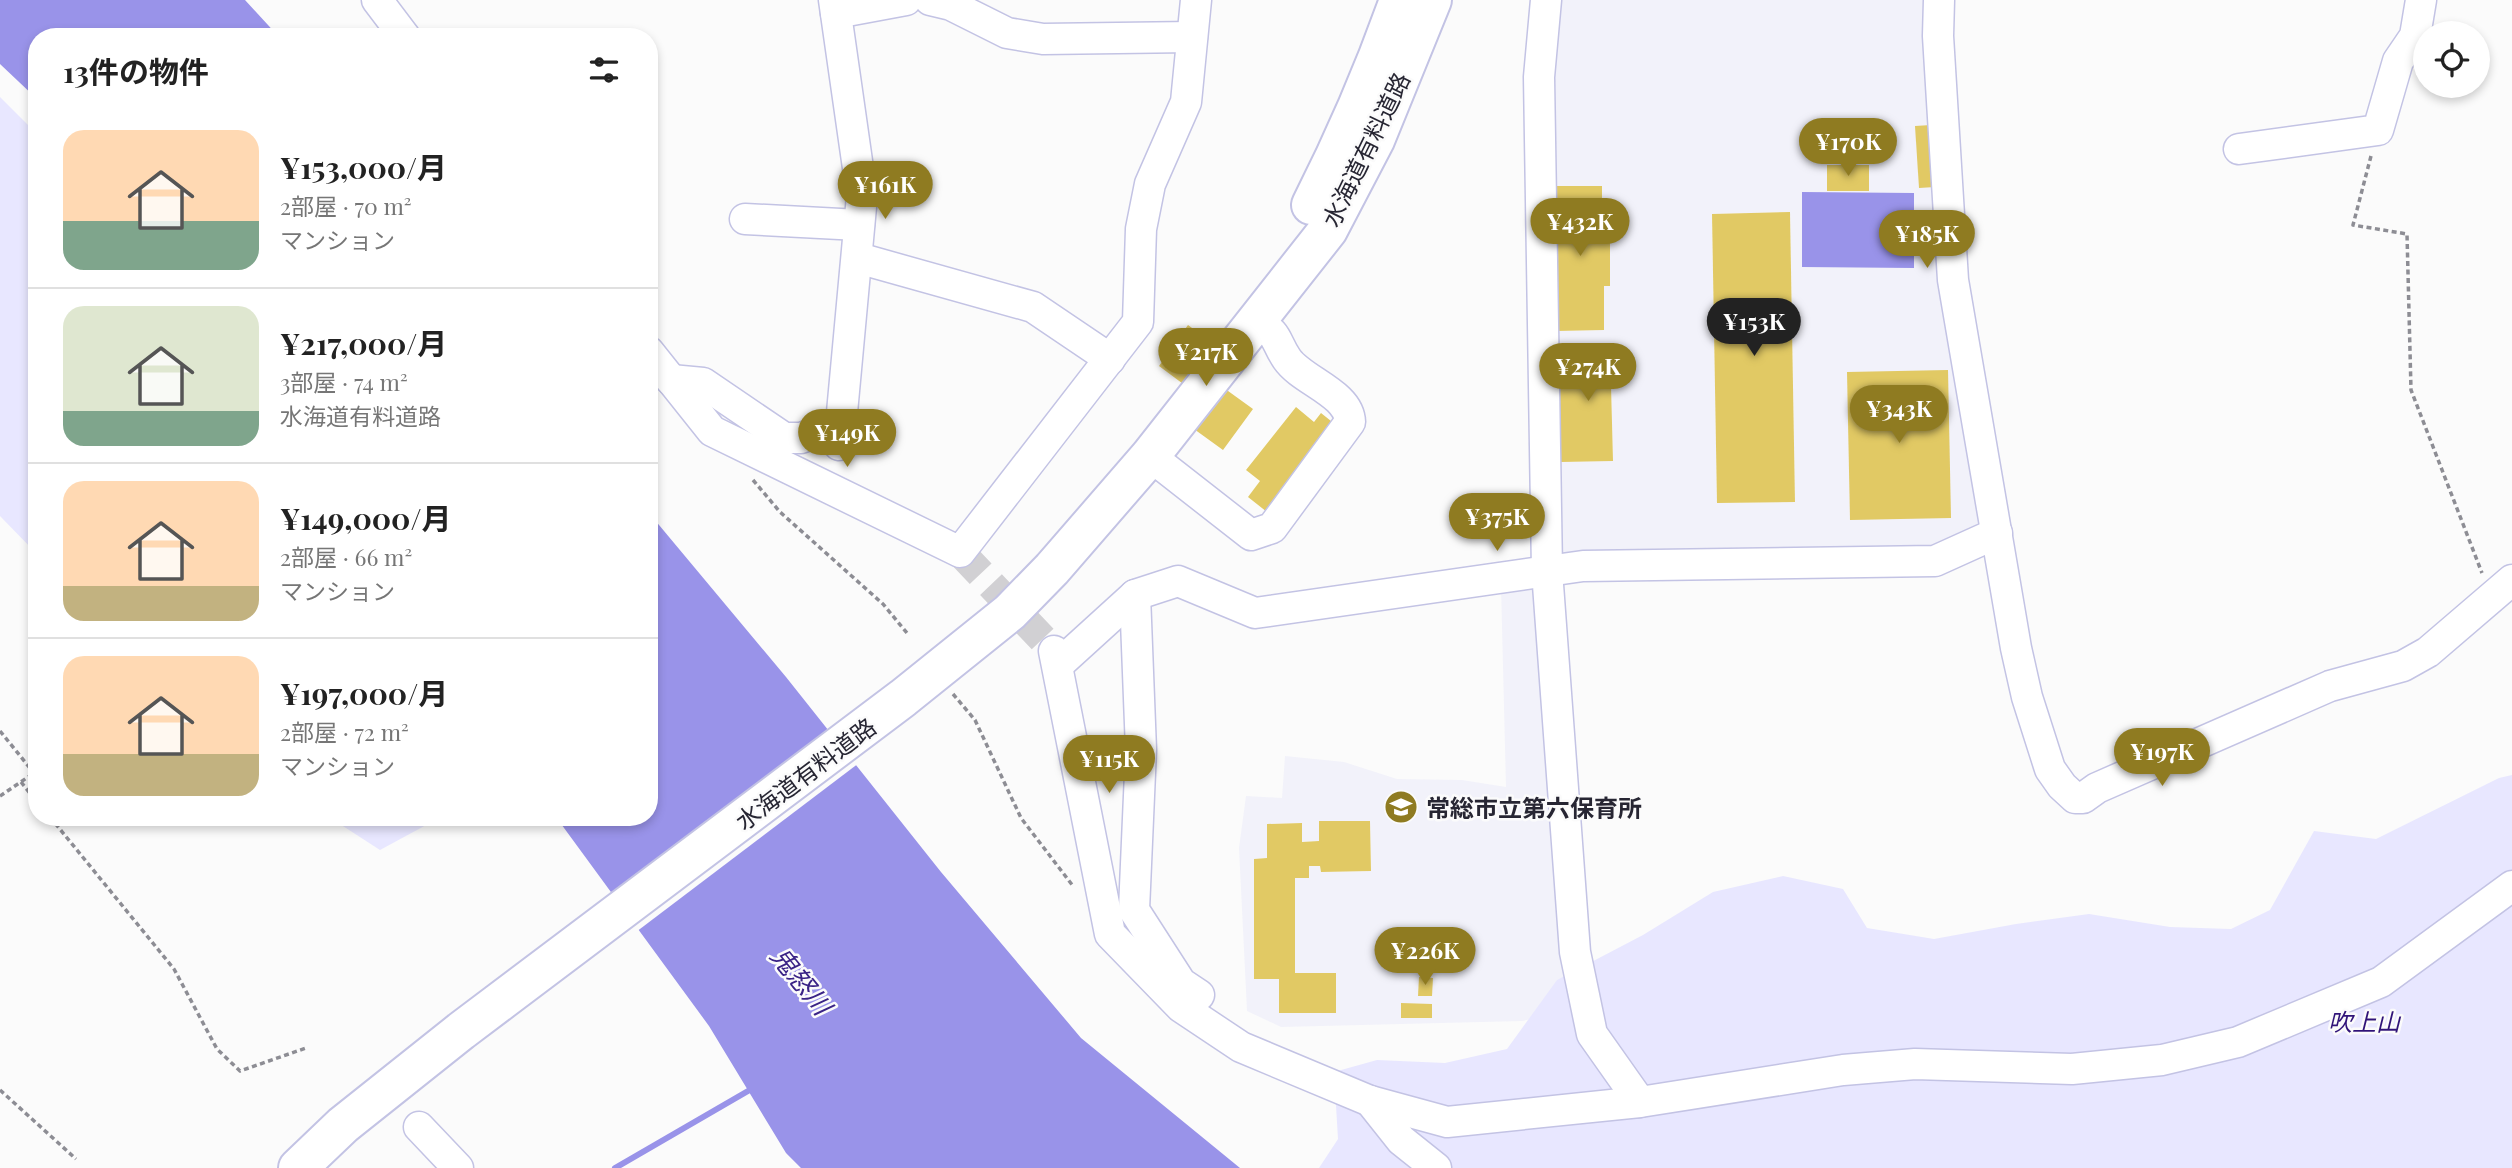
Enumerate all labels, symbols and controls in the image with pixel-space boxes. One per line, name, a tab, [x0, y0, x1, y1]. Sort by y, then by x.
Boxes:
map controls	[2413, 21, 2490, 98]
button: locate	[2413, 21, 2490, 98]
text: 13件の物件	[63, 51, 209, 91]
icon: filters	[585, 51, 623, 89]
street label: 水海道有料道路	[1314, 66, 1416, 232]
pin: ¥170K	[1799, 118, 1897, 178]
text: ¥170K	[1815, 125, 1881, 156]
text: ¥153,000/月	[280, 147, 447, 187]
icon: home	[119, 158, 203, 242]
pin: ¥161K	[836, 162, 934, 221]
text: ¥161K	[854, 168, 916, 199]
text: 2部屋 · 70 m²	[280, 190, 412, 221]
pin: ¥432K	[1531, 198, 1629, 258]
text: ¥432K	[1546, 205, 1614, 236]
pin: ¥185K	[1878, 210, 1976, 270]
text: ¥185K	[1895, 217, 1959, 248]
text: マンション	[280, 224, 395, 255]
pin: ¥153K	[1705, 298, 1803, 358]
text: ¥153K	[1723, 305, 1785, 336]
text: ¥217,000/月	[280, 323, 447, 363]
pin: ¥217K	[1157, 328, 1255, 388]
icon: home	[119, 334, 203, 418]
text: ¥217K	[1174, 335, 1238, 366]
pin: ¥274K	[1539, 344, 1637, 403]
text: ¥274K	[1555, 350, 1621, 381]
text: 3部屋 · 74 m²	[280, 366, 408, 397]
pin: ¥343K	[1850, 386, 1948, 445]
text: ¥343K	[1866, 392, 1932, 423]
text: 水海道有料道路	[280, 400, 441, 431]
pin: ¥149K	[798, 410, 896, 469]
text: ¥149K	[814, 416, 880, 447]
pin: ¥375K	[1448, 494, 1546, 553]
text: ¥149,000/月	[280, 498, 451, 538]
text: ¥375K	[1465, 500, 1529, 531]
icon: home	[119, 509, 203, 593]
text: 2部屋 · 66 m²	[280, 541, 412, 572]
text: マンション	[280, 575, 395, 606]
text: ¥197,000/月	[280, 673, 448, 713]
icon: home	[119, 684, 203, 768]
street label: 水海道有料道路	[728, 710, 882, 836]
text: 2部屋 · 72 m²	[280, 716, 409, 747]
pin: ¥197K	[2113, 728, 2211, 788]
text: ¥197K	[2130, 735, 2194, 766]
pin: ¥115K	[1060, 736, 1158, 795]
text: ¥115K	[1079, 742, 1139, 773]
text: マンション	[280, 750, 395, 781]
school or university icon: 常総市立第六保育所	[1382, 788, 1420, 826]
place label: 常総市立第六保育所	[1426, 791, 1642, 823]
pin: ¥226K	[1376, 928, 1474, 987]
text: ¥226K	[1391, 934, 1459, 965]
water label: 鬼怒川	[764, 939, 842, 1024]
park label: 吹上山	[2328, 1005, 2402, 1037]

